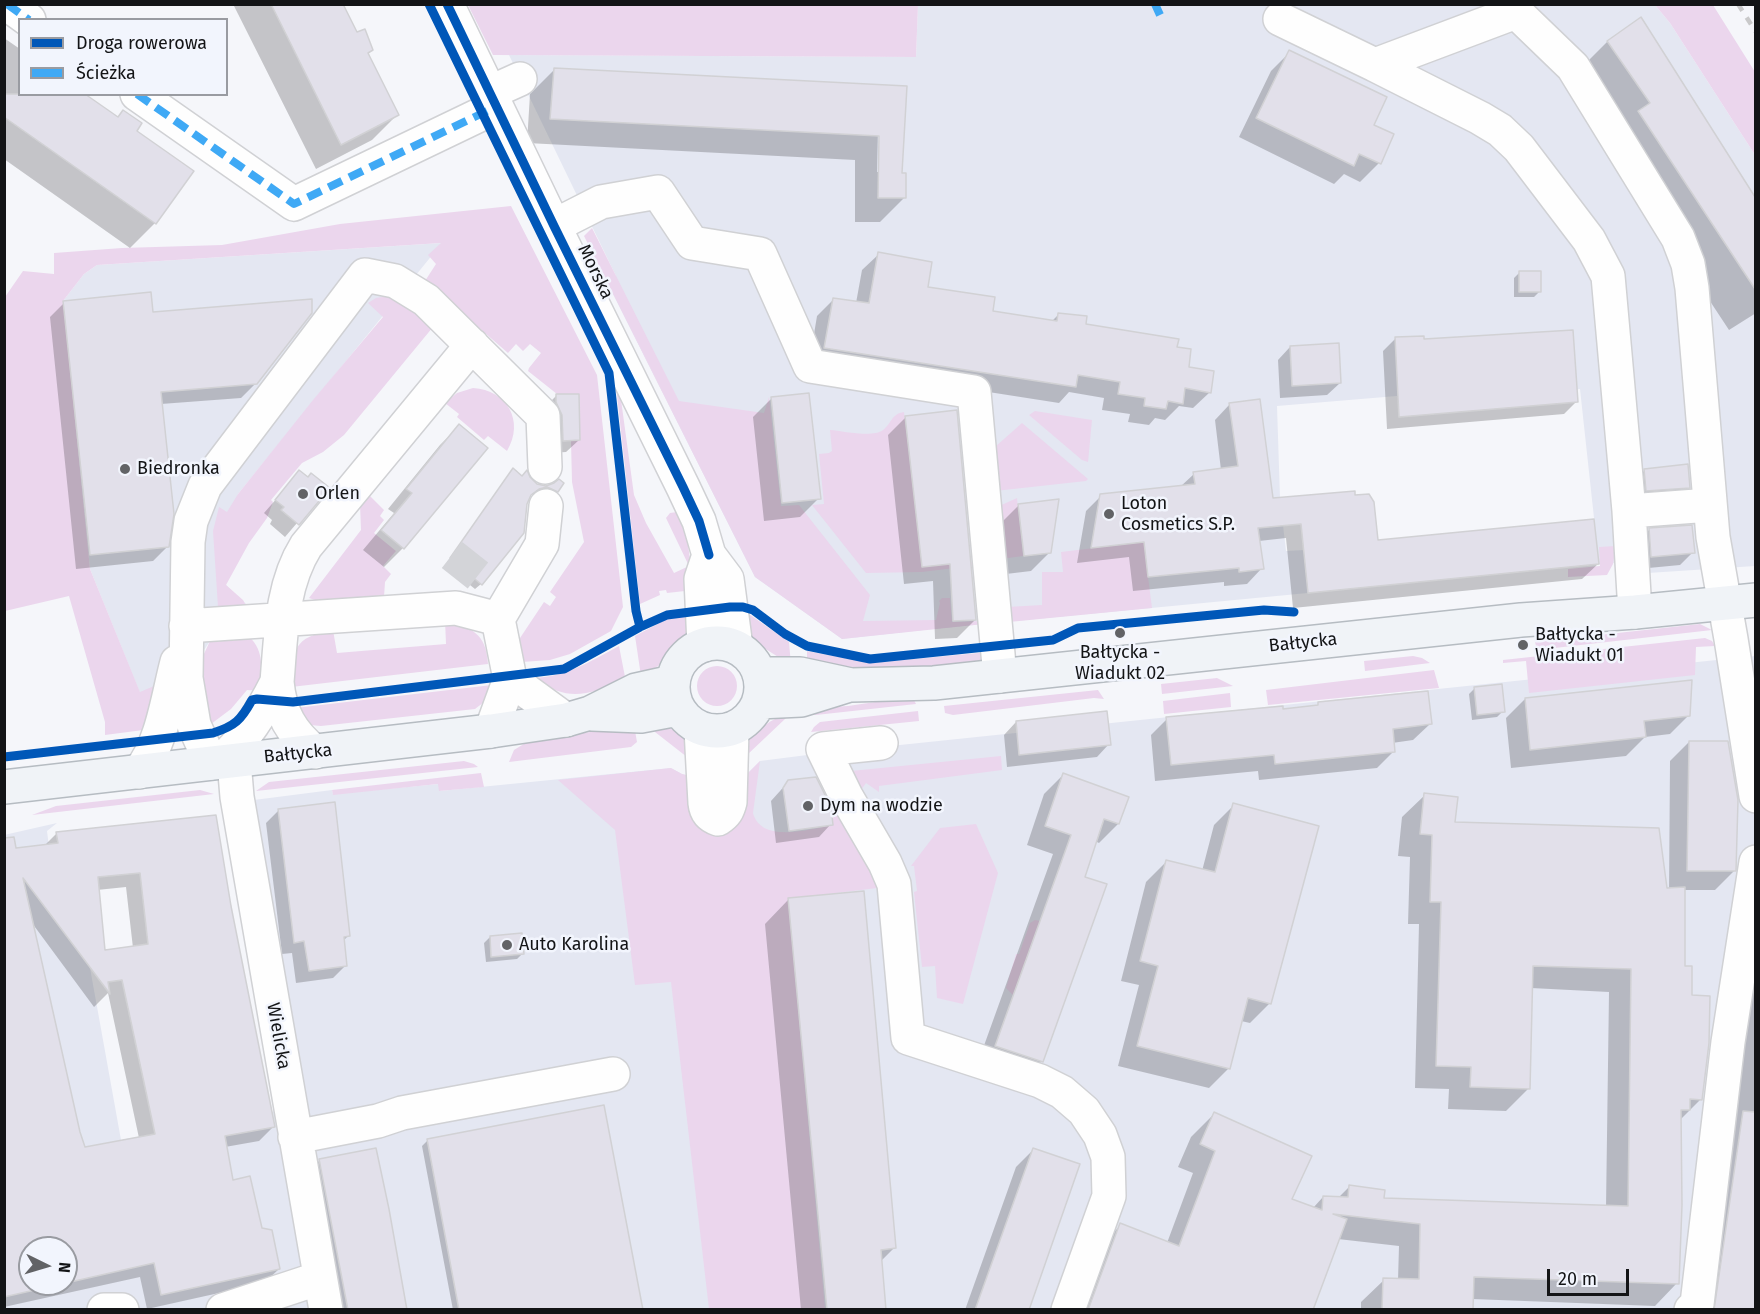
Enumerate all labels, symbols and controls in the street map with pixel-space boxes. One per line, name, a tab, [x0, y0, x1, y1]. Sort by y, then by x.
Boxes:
legend	[18, 18, 228, 96]
text: Droga rowerowa	[76, 32, 207, 54]
text: Ścieżka	[76, 62, 136, 84]
street label: Morska	[573, 241, 617, 303]
place label: Biedronka	[137, 458, 220, 480]
marker: Biedronka	[118, 462, 132, 476]
place label: Orlen	[315, 483, 360, 505]
marker: Orlen	[296, 487, 310, 501]
place label: Loton Cosmetics S.P.	[1121, 493, 1235, 536]
marker: Loton Cosmetics S.P.	[1102, 507, 1116, 521]
place label: Bałtycka - Wiadukt 01	[1535, 624, 1624, 666]
marker: Bałtycka - Wiadukt 02	[1113, 626, 1127, 640]
street label: Bałtycka	[1268, 629, 1338, 657]
marker: Bałtycka - Wiadukt 01	[1516, 638, 1530, 652]
place label: Bałtycka - Wiadukt 02	[1075, 642, 1165, 684]
street label: Bałtycka	[263, 740, 333, 768]
place label: Dym na wodzie	[820, 795, 943, 817]
marker: Dym na wodzie	[801, 799, 815, 813]
place label: Auto Karolina	[519, 934, 629, 956]
marker: Auto Karolina	[500, 938, 514, 952]
street label: Wielicka	[262, 1001, 294, 1071]
north arrow	[18, 1236, 78, 1296]
scale bar	[1550, 1257, 1632, 1295]
text: N	[55, 1261, 74, 1274]
text: 20 m	[1558, 1268, 1597, 1290]

